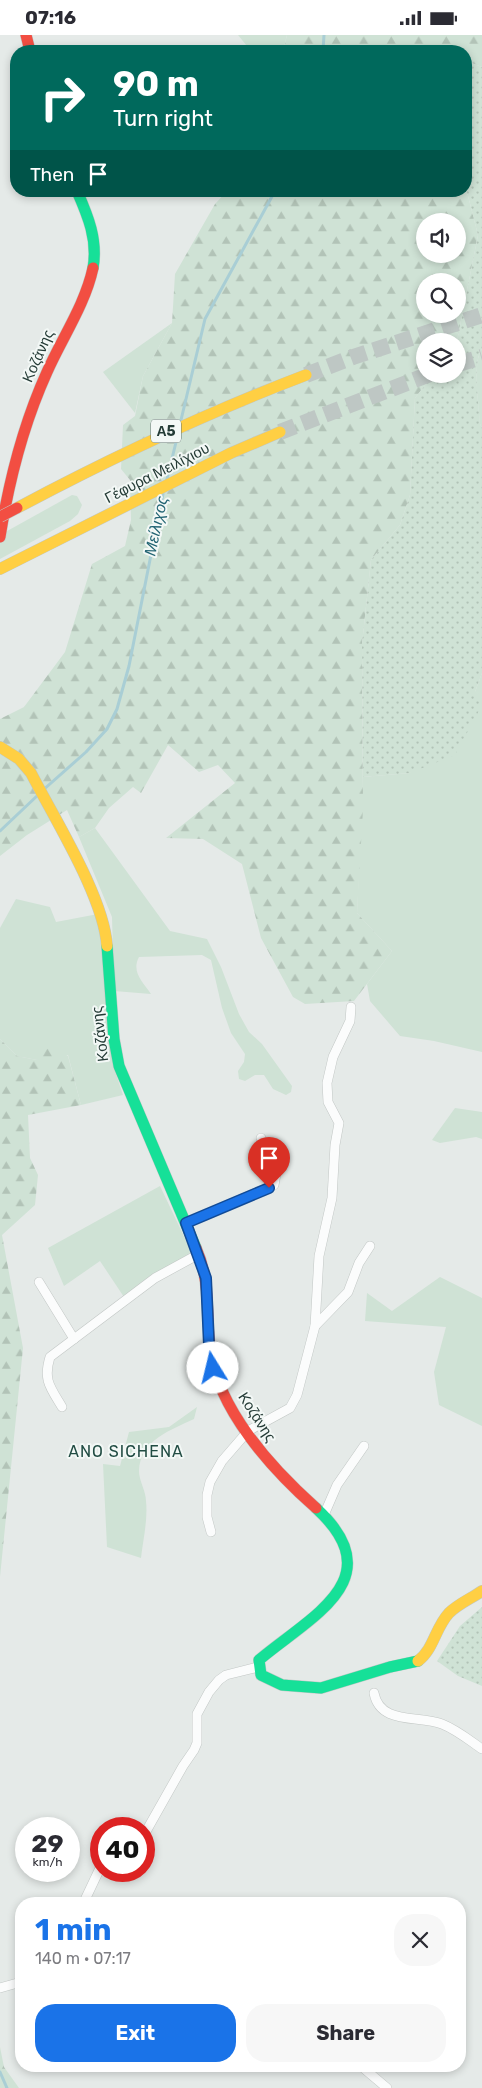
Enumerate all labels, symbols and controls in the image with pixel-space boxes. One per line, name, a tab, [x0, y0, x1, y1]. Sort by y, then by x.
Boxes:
text: 07:16	[25, 6, 76, 29]
text: 90 m	[113, 63, 199, 105]
icon: right	[30, 65, 95, 130]
text: Turn right	[113, 105, 213, 132]
icon: arrive	[84, 160, 112, 188]
text: Then	[30, 163, 74, 186]
map controls	[416, 213, 466, 383]
button: sound	[416, 213, 466, 263]
button: search	[416, 273, 466, 323]
street label: Κοζάνης	[18, 327, 58, 385]
button: layers	[416, 333, 466, 383]
road number: Α5	[151, 419, 181, 443]
street label: Γέφυρα Μειλίχιου	[102, 439, 212, 507]
water label: Μείλιχος	[140, 494, 172, 558]
street label: Κοζάνης	[88, 1005, 112, 1063]
pin	[248, 1137, 290, 1188]
icon: arrive	[255, 1144, 283, 1172]
position arrow	[186, 1341, 238, 1393]
street label: Κοζάνης	[234, 1389, 280, 1445]
district label: ANO SICHENA	[68, 1442, 184, 1461]
speed limit sign: 40	[90, 1817, 155, 1882]
text: 29	[31, 1829, 64, 1858]
text: km/h	[33, 1855, 62, 1869]
text: 1 min	[35, 1912, 112, 1948]
button: close	[394, 1914, 446, 1966]
text: 140 m · 07:17	[35, 1949, 131, 1968]
button: Exit	[35, 2004, 236, 2062]
button: Share	[246, 2004, 446, 2062]

